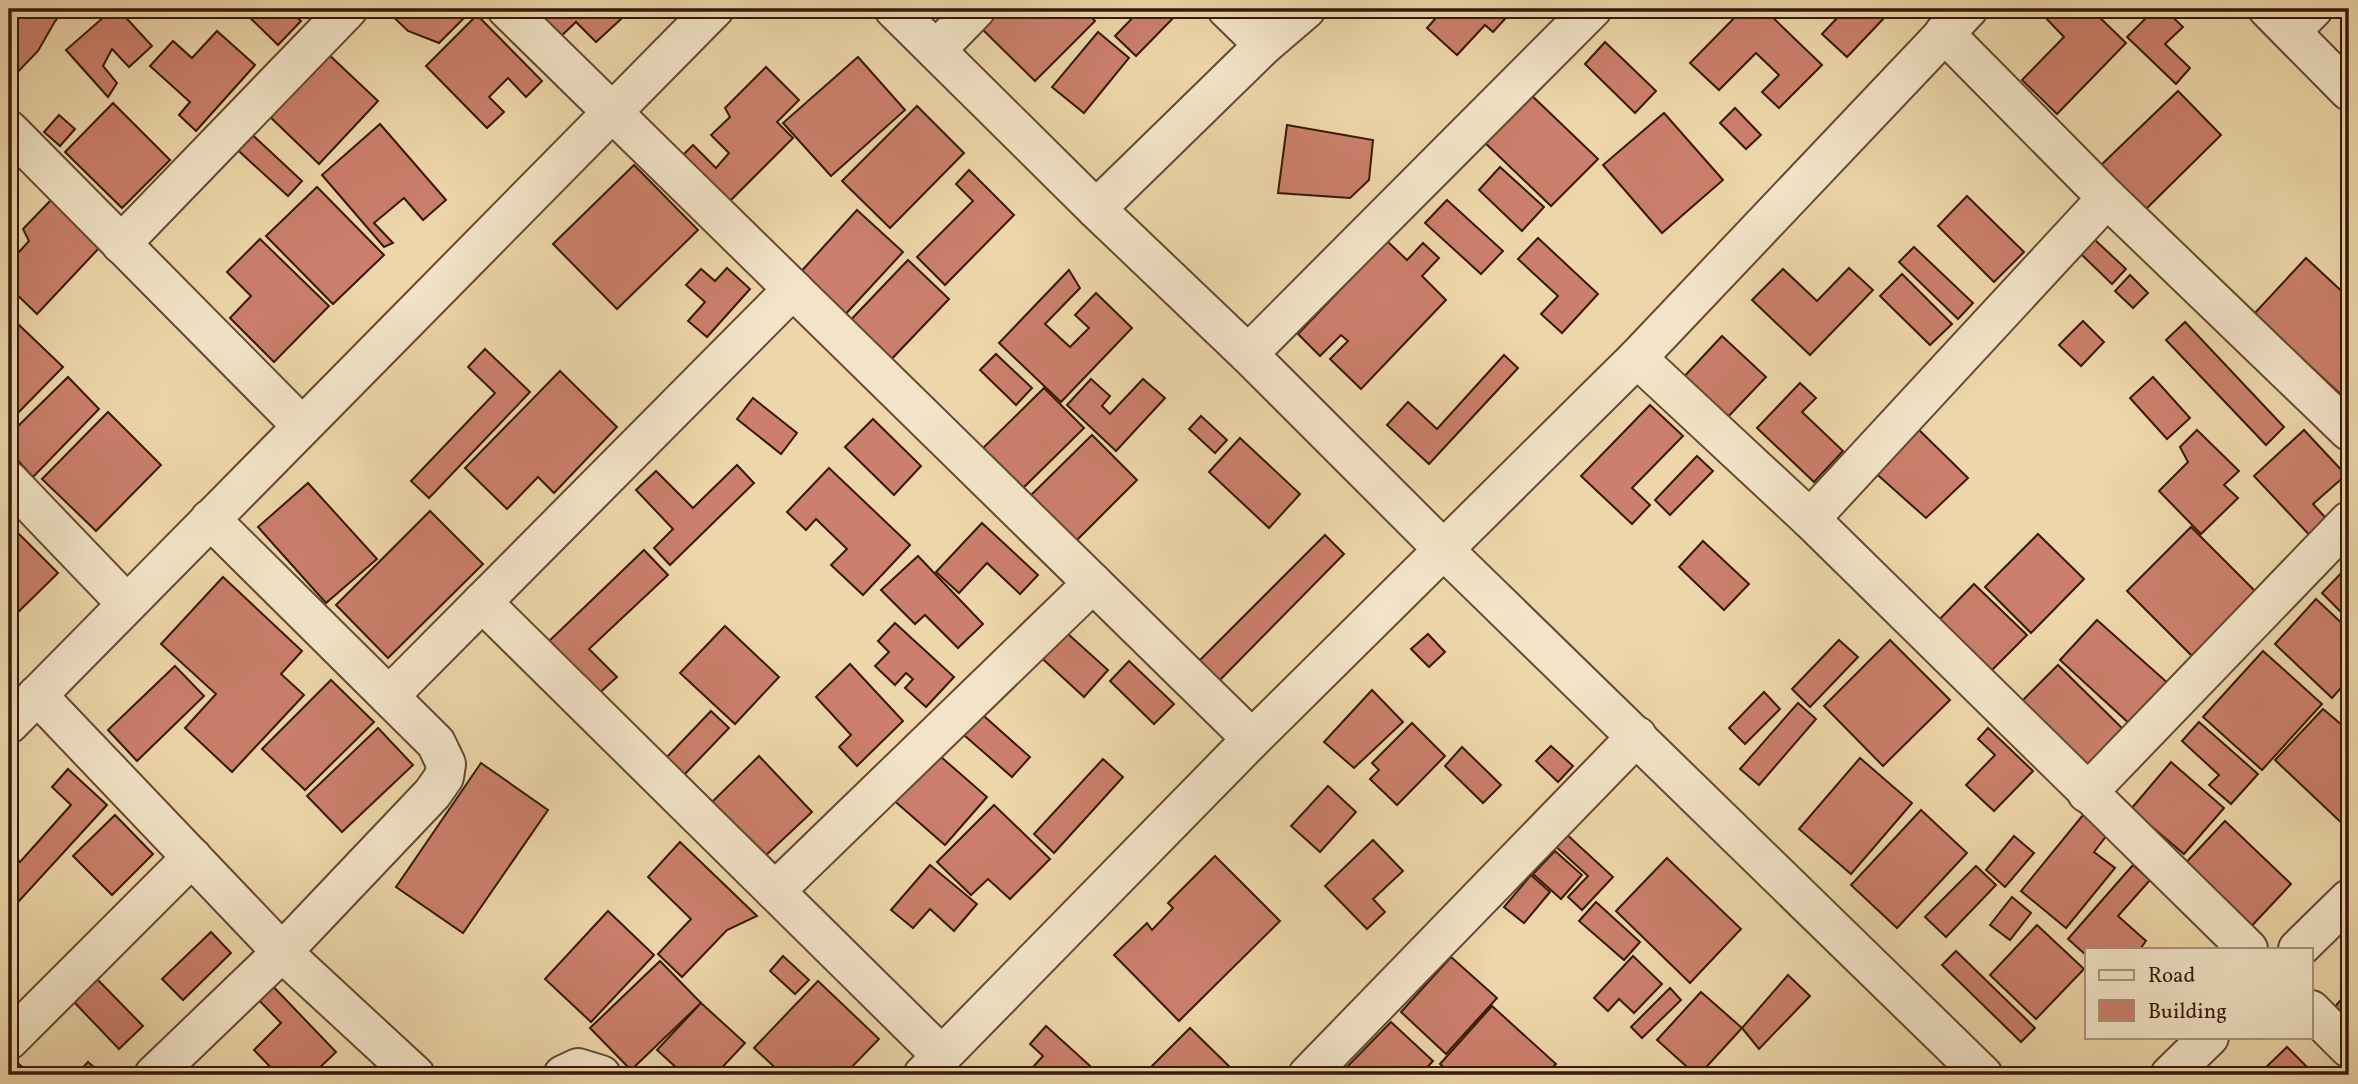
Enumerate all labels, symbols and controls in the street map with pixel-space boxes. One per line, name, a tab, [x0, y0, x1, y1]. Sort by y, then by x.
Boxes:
legend	[2085, 948, 2312, 1038]
text: Road	[2148, 962, 2195, 991]
text: Building	[2148, 998, 2227, 1027]

